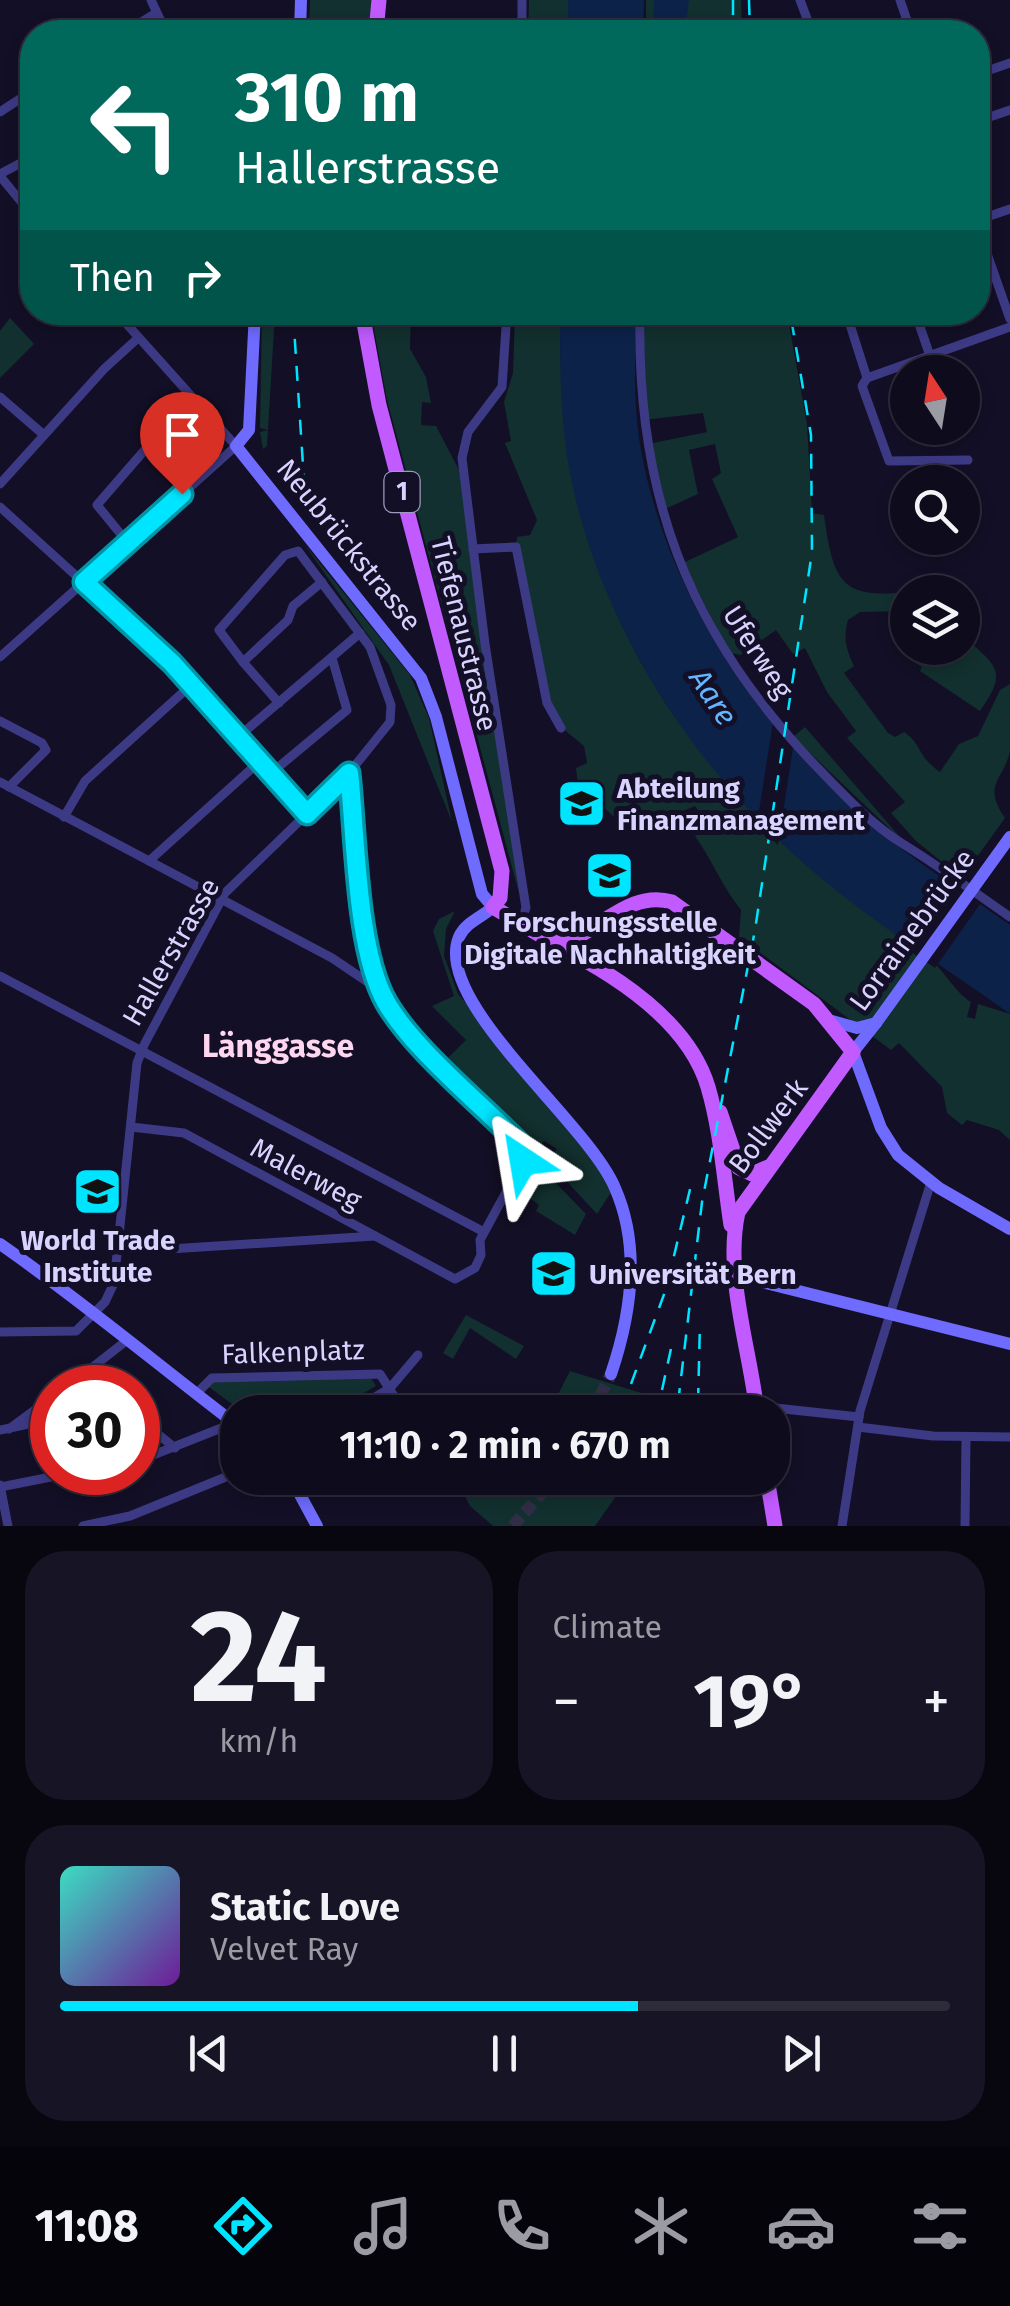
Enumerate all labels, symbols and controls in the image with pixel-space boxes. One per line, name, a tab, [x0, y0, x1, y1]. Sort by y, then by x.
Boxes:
text: 310 m	[235, 56, 419, 140]
icon: left	[70, 60, 200, 190]
text: Hallerstrasse	[235, 141, 500, 195]
icon: right	[175, 250, 230, 305]
text: Then	[70, 255, 155, 301]
north arrow	[890, 355, 980, 445]
map controls	[890, 355, 980, 665]
pin	[140, 392, 225, 495]
icon: arrive	[155, 407, 210, 462]
street label: Neubrückstrasse	[270, 453, 428, 637]
button: search	[890, 465, 980, 555]
road number: 1	[384, 472, 420, 512]
street label: Tiefenaustrasse	[424, 533, 504, 735]
button: layers	[890, 575, 980, 665]
street label: Uferweg	[716, 600, 800, 705]
water label: Aare	[681, 661, 744, 732]
place label: Abteilung Finanzmanagement	[616, 772, 866, 837]
school or university icon: Abteilung Finanzmanagement	[556, 778, 608, 830]
street label: Lorrainebrücke	[842, 843, 982, 1017]
school or university icon: Forschungsstelle Digitale Nachhaltigkeit	[584, 849, 636, 901]
street label: Hallerstrasse	[115, 872, 227, 1032]
place label: Forschungsstelle Digitale Nachhaltigkeit	[464, 906, 757, 971]
district label: Länggasse	[202, 1027, 354, 1065]
street label: Bollwerk	[722, 1072, 815, 1180]
position arrow	[471, 1109, 575, 1213]
street label: Malerweg	[245, 1131, 367, 1217]
school or university icon: World Trade Institute	[72, 1166, 124, 1218]
place label: World Trade Institute	[21, 1224, 175, 1289]
school or university icon: Universität Bern	[528, 1248, 580, 1300]
place label: Universität Bern	[589, 1258, 797, 1291]
street label: Falkenplatz	[221, 1333, 365, 1371]
speed limit sign: 30	[30, 1365, 160, 1495]
text: 11:10 · 2 min · 670 m	[339, 1422, 671, 1468]
text: 24	[190, 1579, 327, 1735]
text: Climate	[553, 1608, 662, 1646]
text: 19°	[693, 1657, 809, 1747]
text: −	[553, 1669, 580, 1735]
text: +	[923, 1669, 950, 1735]
text: km/h	[219, 1722, 298, 1760]
text: Static Love	[210, 1884, 400, 1930]
text: Velvet Ray	[210, 1930, 358, 1968]
icon: previous	[181, 2026, 236, 2081]
icon: pause	[477, 2026, 532, 2081]
icon: next	[774, 2026, 829, 2081]
icon: directions	[208, 2191, 278, 2261]
icon: music	[348, 2191, 418, 2261]
icon: phone	[487, 2191, 557, 2261]
icon: climate	[626, 2191, 696, 2261]
icon: car	[766, 2191, 836, 2261]
icon: filters	[905, 2191, 975, 2261]
text: 11:08	[35, 2199, 139, 2253]

